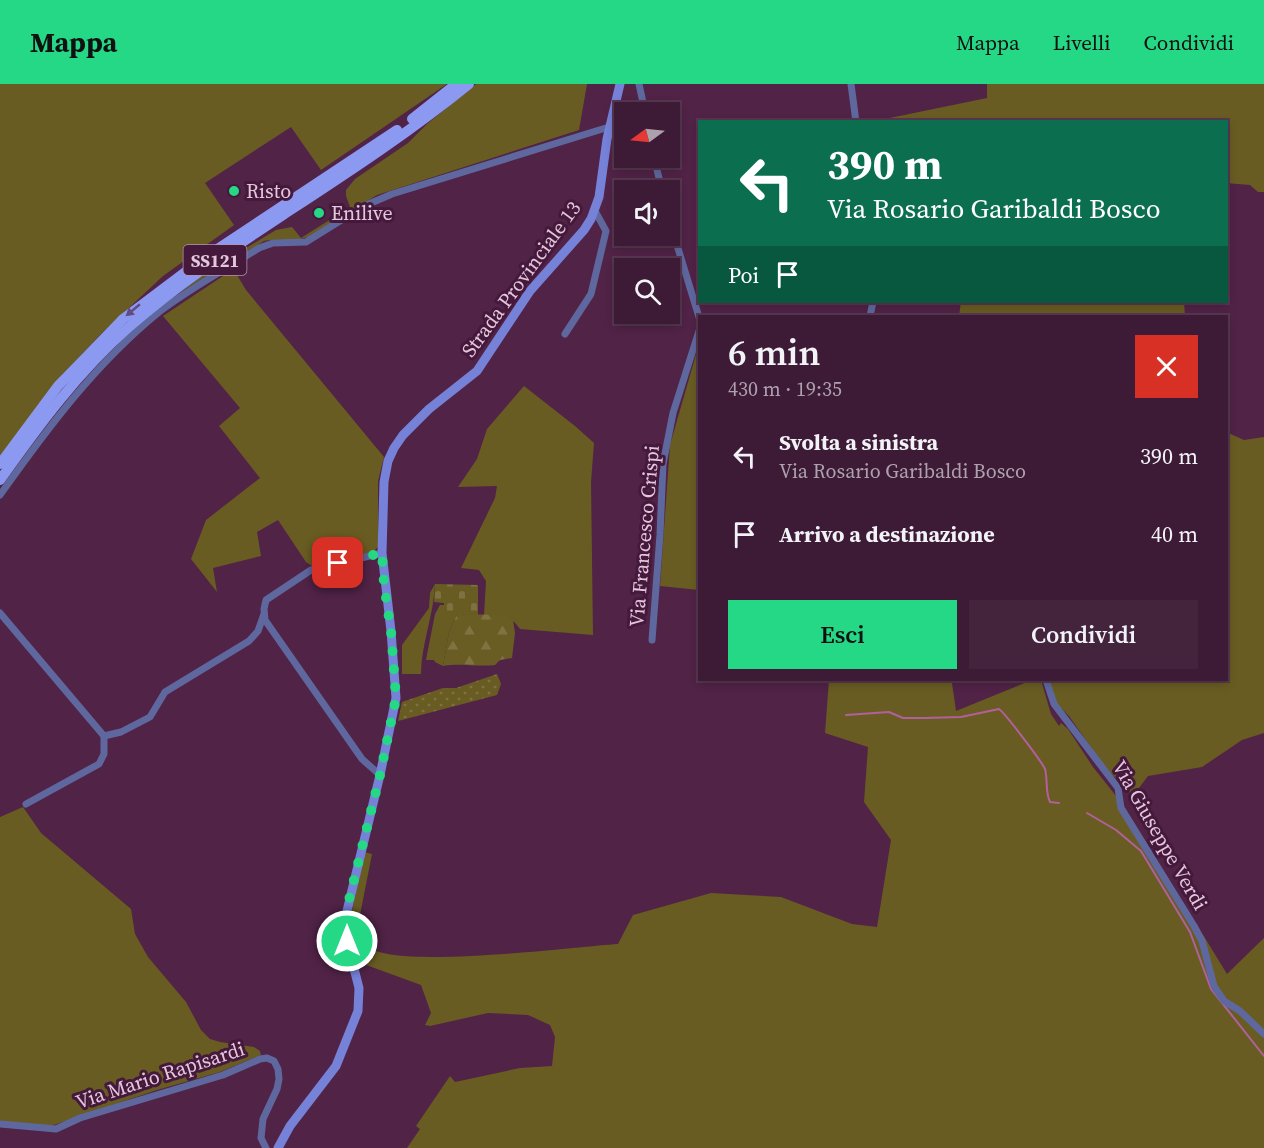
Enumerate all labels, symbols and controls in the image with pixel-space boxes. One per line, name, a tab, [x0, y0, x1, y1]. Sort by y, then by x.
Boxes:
text: Mappa	[30, 23, 117, 61]
text: Mappa	[956, 28, 1020, 57]
text: Livelli	[1053, 28, 1111, 57]
text: Condividi	[1144, 28, 1234, 57]
north arrow	[614, 102, 680, 168]
map controls	[614, 102, 680, 324]
text: 390 m	[827, 135, 942, 193]
icon: left	[728, 144, 806, 222]
place label: Risto	[246, 177, 291, 205]
button: sound	[614, 180, 680, 246]
marker: Risto	[227, 184, 241, 198]
text: Via Rosario Garibaldi Bosco	[827, 190, 1161, 227]
street label: Strada Provinciale 13	[455, 195, 587, 363]
place label: Enilive	[331, 199, 393, 227]
marker: Enilive	[312, 206, 326, 220]
road number: SS121	[184, 245, 246, 275]
button: search	[614, 258, 680, 324]
icon: arrive	[771, 258, 804, 291]
text: Poi	[728, 260, 759, 290]
one-way arrow	[126, 303, 141, 316]
text: 6 min	[728, 328, 820, 377]
button: close	[1135, 335, 1198, 398]
text: 430 m · 19:35	[728, 375, 842, 403]
text: Svolta a sinistra	[779, 427, 938, 457]
icon: left	[728, 440, 761, 473]
text: 390 m	[1140, 441, 1198, 471]
street label: Via Francesco Crispi	[622, 444, 666, 628]
text: Via Rosario Garibaldi Bosco	[779, 457, 1026, 485]
icon: arrive	[728, 518, 761, 551]
text: Arrivo a destinazione	[779, 519, 995, 549]
text: 40 m	[1151, 519, 1198, 549]
pin	[312, 537, 363, 588]
icon: arrive	[321, 546, 354, 579]
button: Esci	[728, 600, 957, 669]
button: Condividi	[969, 600, 1198, 669]
street label: Via Giuseppe Verdi	[1106, 755, 1214, 915]
position arrow	[315, 909, 379, 973]
street label: Via Mario Rapisardi	[72, 1034, 248, 1116]

